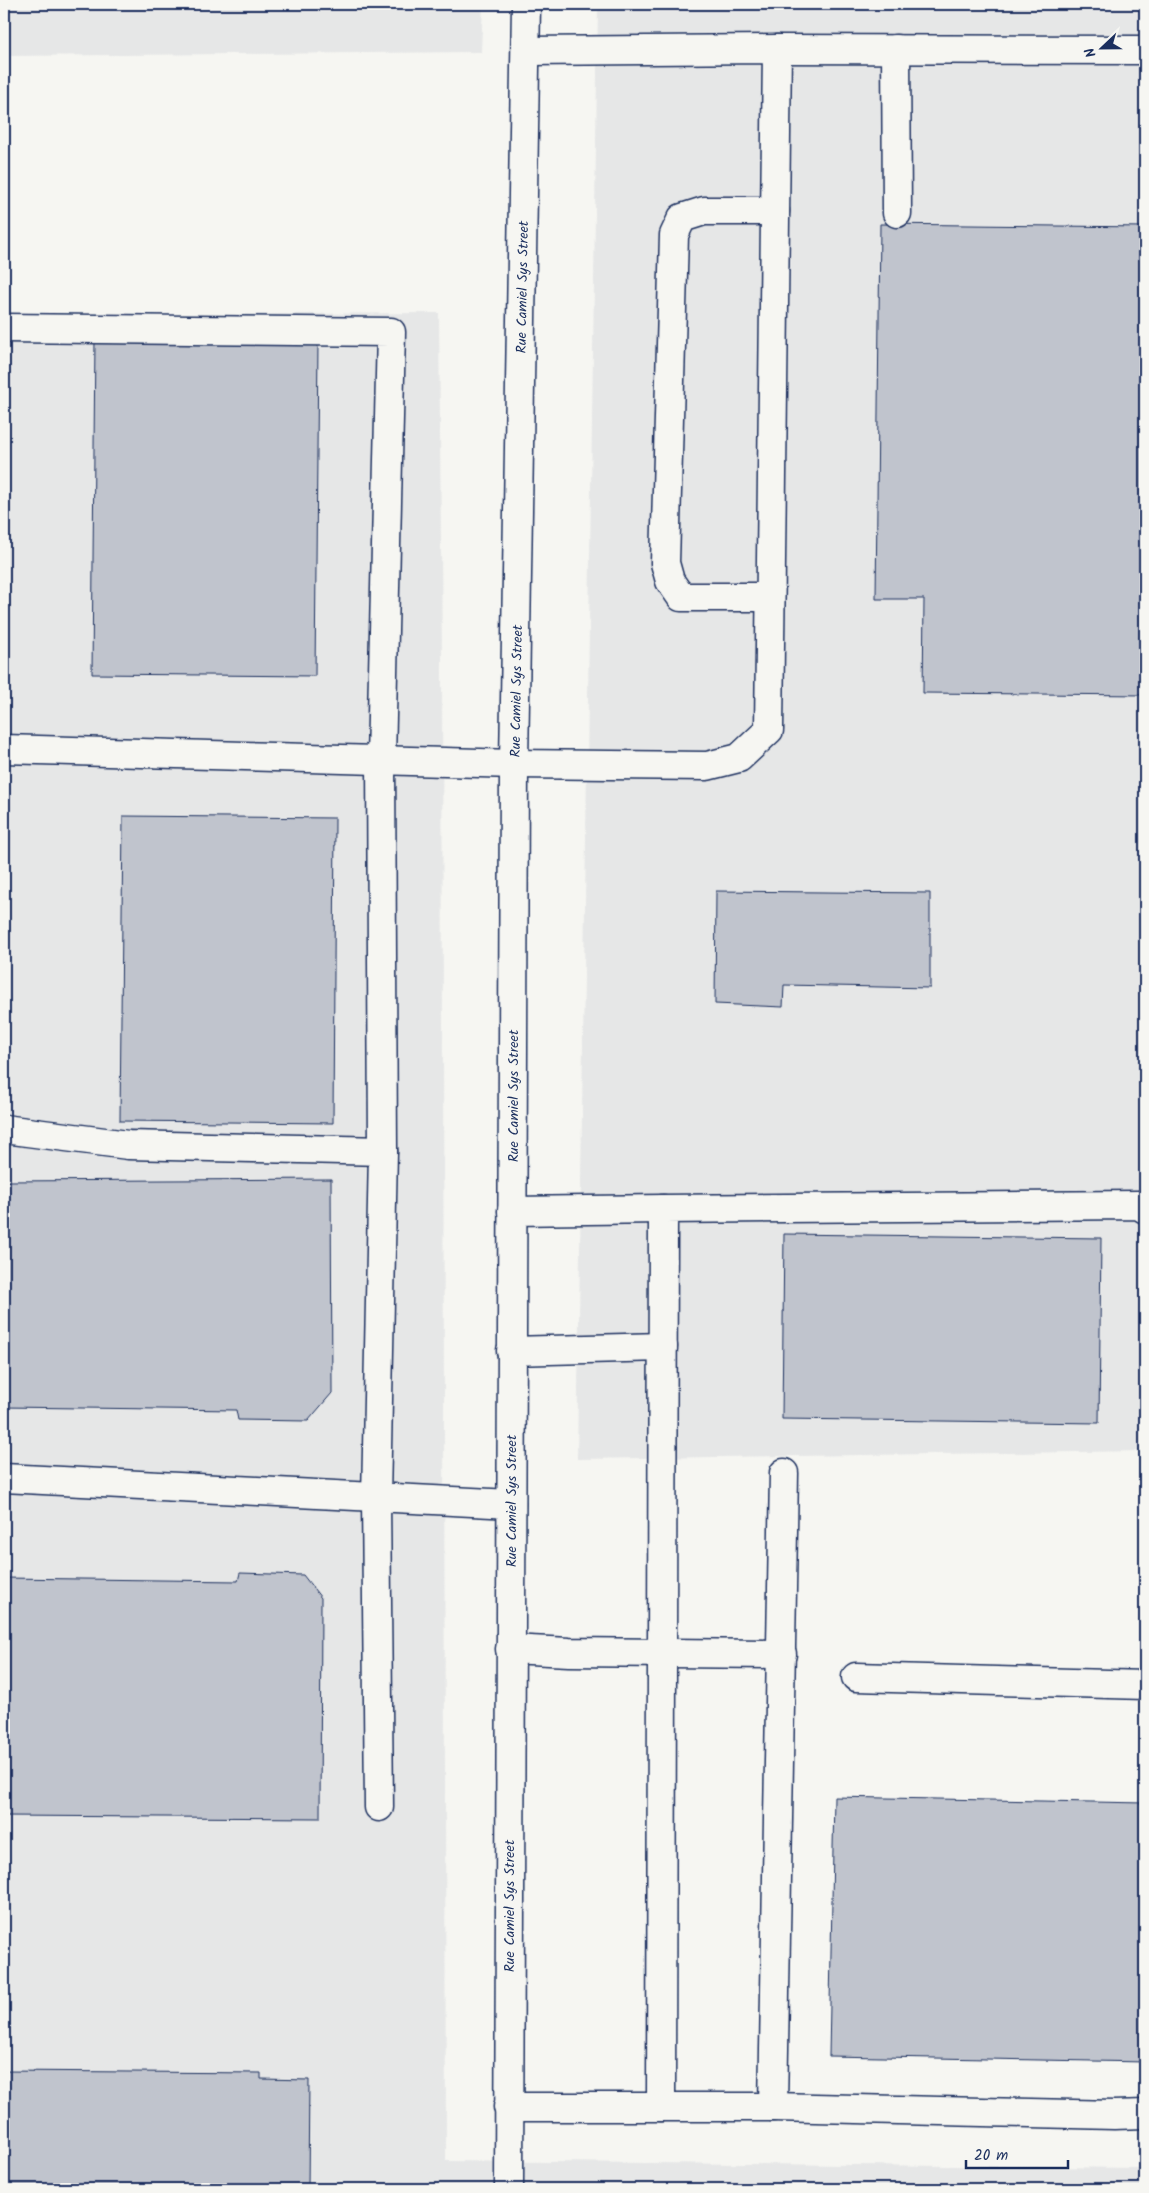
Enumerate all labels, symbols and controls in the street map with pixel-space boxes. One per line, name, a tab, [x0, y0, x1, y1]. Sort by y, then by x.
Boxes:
north arrow	[1076, 22, 1126, 72]
text: N	[1079, 44, 1103, 61]
street label: Rue Camiel Sys Street	[511, 220, 535, 354]
street label: Rue Camiel Sys Street	[505, 624, 529, 758]
street label: Rue Camiel Sys Street	[503, 1029, 525, 1162]
street label: Rue Camiel Sys Street	[501, 1434, 523, 1567]
street label: Rue Camiel Sys Street	[499, 1839, 521, 1972]
scale bar	[966, 2138, 1069, 2170]
text: 20 m	[974, 2144, 1008, 2168]

